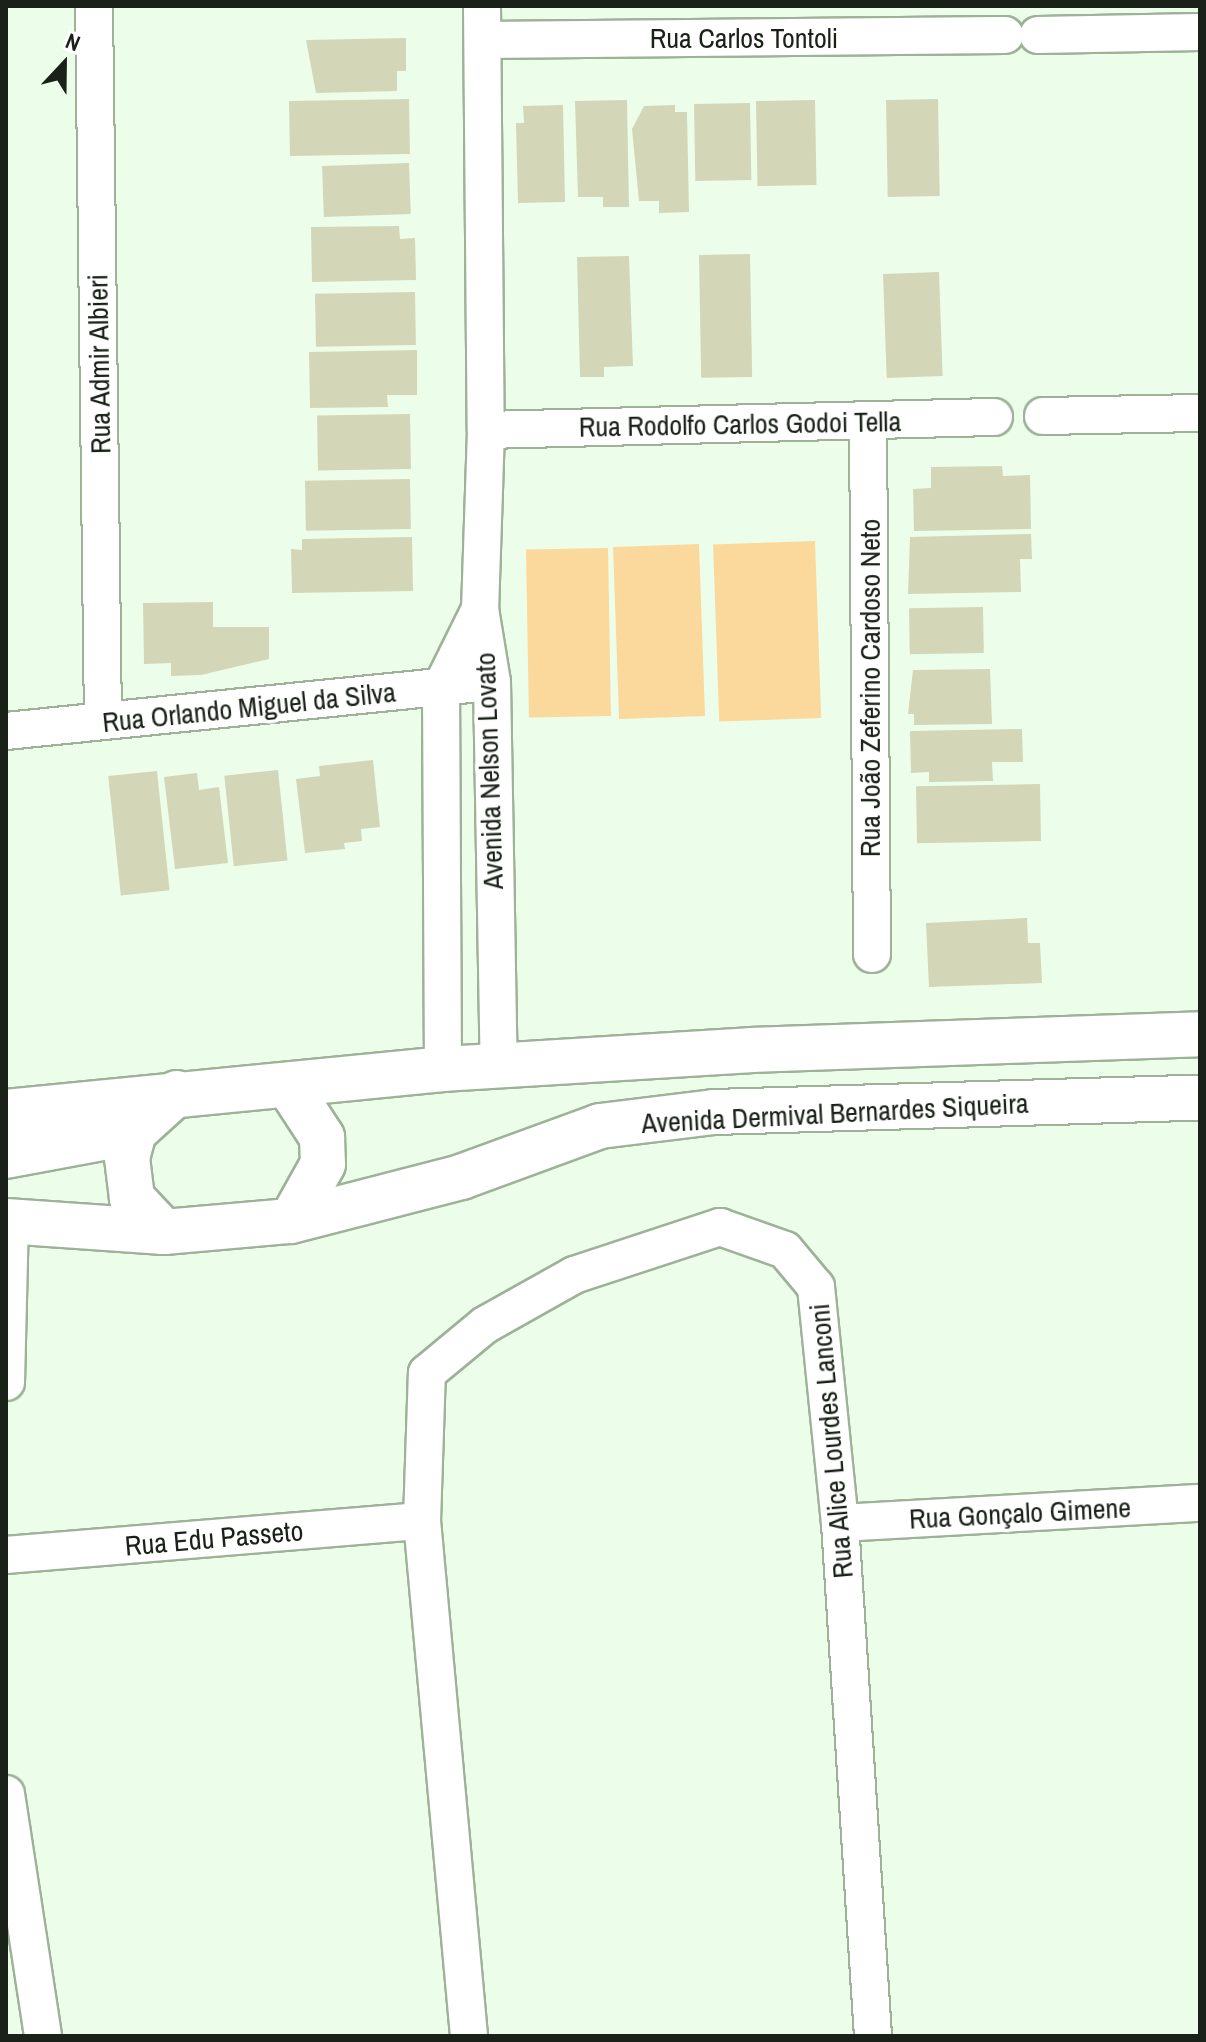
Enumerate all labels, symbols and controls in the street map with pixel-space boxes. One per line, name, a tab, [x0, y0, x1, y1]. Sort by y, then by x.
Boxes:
street label: Rua Carlos Tontoli	[650, 21, 838, 55]
north arrow	[24, 24, 104, 104]
text: N	[61, 25, 85, 58]
street label: Rua Admir Albieri	[81, 272, 117, 456]
street label: Rua Rodolfo Carlos Godoi Tella	[578, 404, 902, 444]
street label: Rua João Zeferino Cardoso Neto	[853, 519, 887, 857]
street label: Avenida Nelson Lovato	[468, 652, 510, 890]
street label: Rua Orlando Miguel da Silva	[101, 675, 397, 739]
street label: Avenida Dermival Bernardes Siqueira	[641, 1086, 1029, 1140]
street label: Rua Alice Lourdes Lanconi	[802, 1302, 860, 1580]
street label: Rua Gonçalo Gimene	[908, 1490, 1132, 1536]
street label: Rua Edu Passeto	[124, 1513, 304, 1563]

